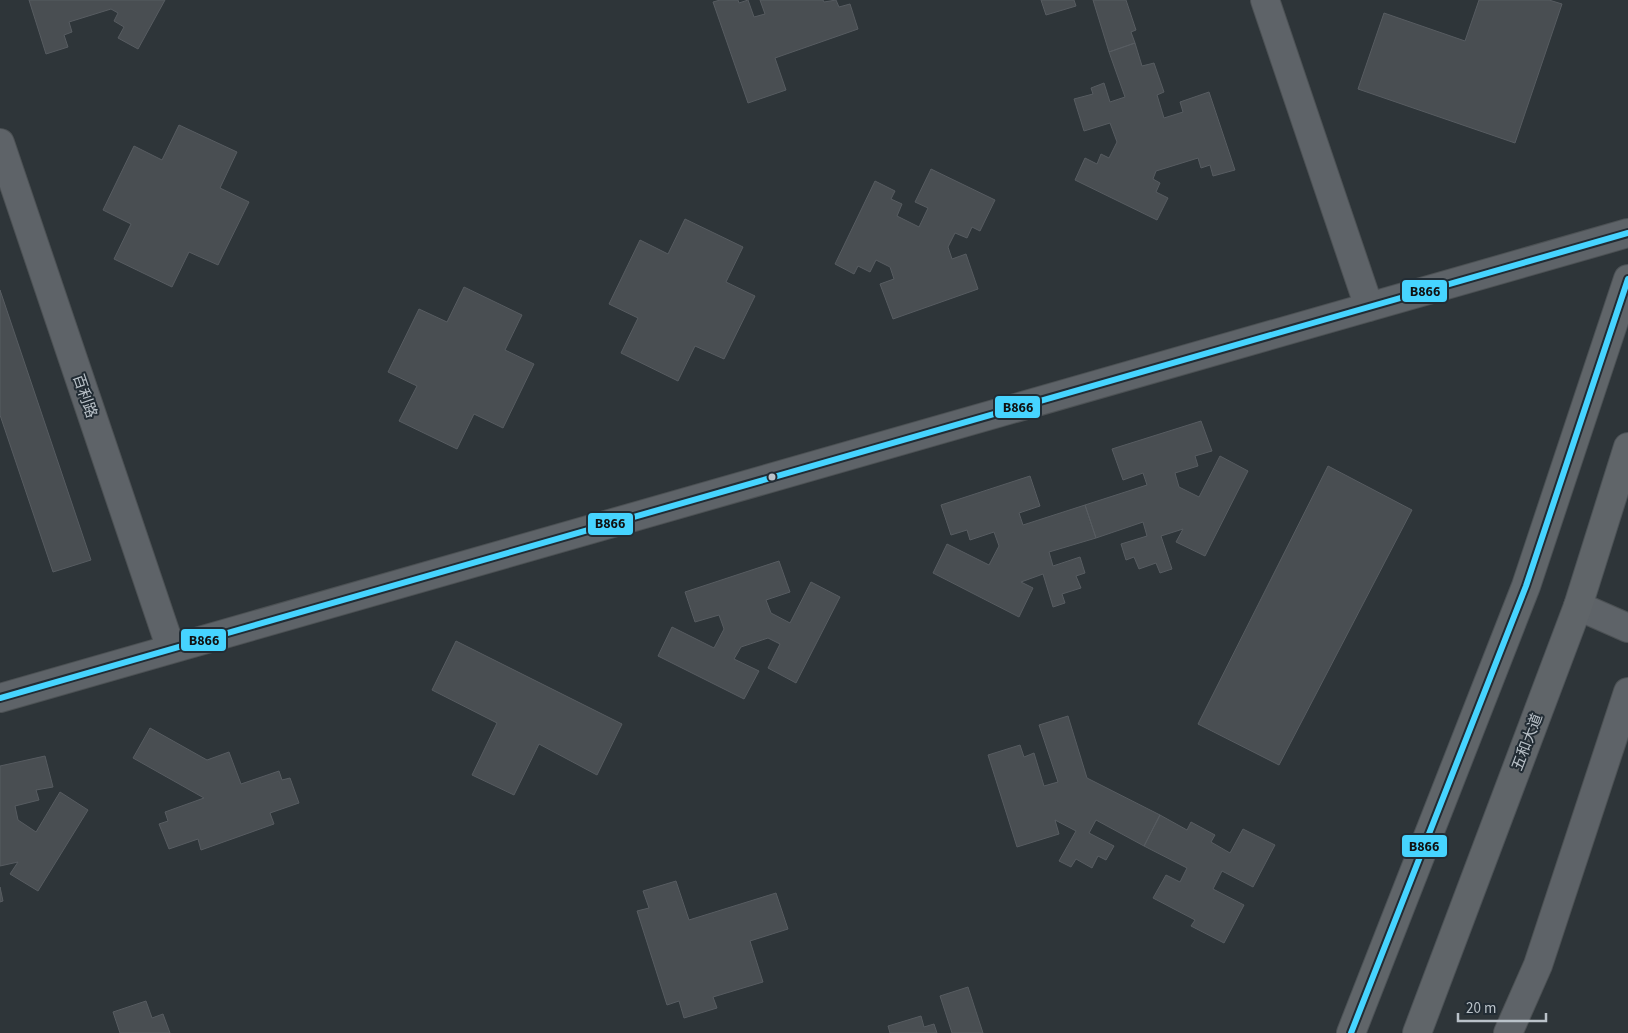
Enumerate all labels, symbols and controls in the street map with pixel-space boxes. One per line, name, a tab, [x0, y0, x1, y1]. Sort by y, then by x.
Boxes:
line badge: B866	[1401, 279, 1448, 303]
text: B866	[1410, 282, 1440, 302]
street label: 百利路	[67, 371, 102, 421]
line badge: B866	[994, 395, 1041, 419]
text: B866	[1003, 398, 1033, 418]
unlabelled marker	[767, 472, 777, 482]
line badge: B866	[587, 512, 634, 536]
text: B866	[595, 514, 625, 534]
line badge: B866	[180, 628, 227, 652]
text: B866	[189, 631, 219, 651]
street label: 五和大道	[1507, 710, 1548, 774]
line badge: B866	[1401, 834, 1448, 858]
text: B866	[1409, 837, 1439, 857]
scale bar	[1458, 990, 1546, 1022]
text: 20 m	[1466, 998, 1496, 1019]

